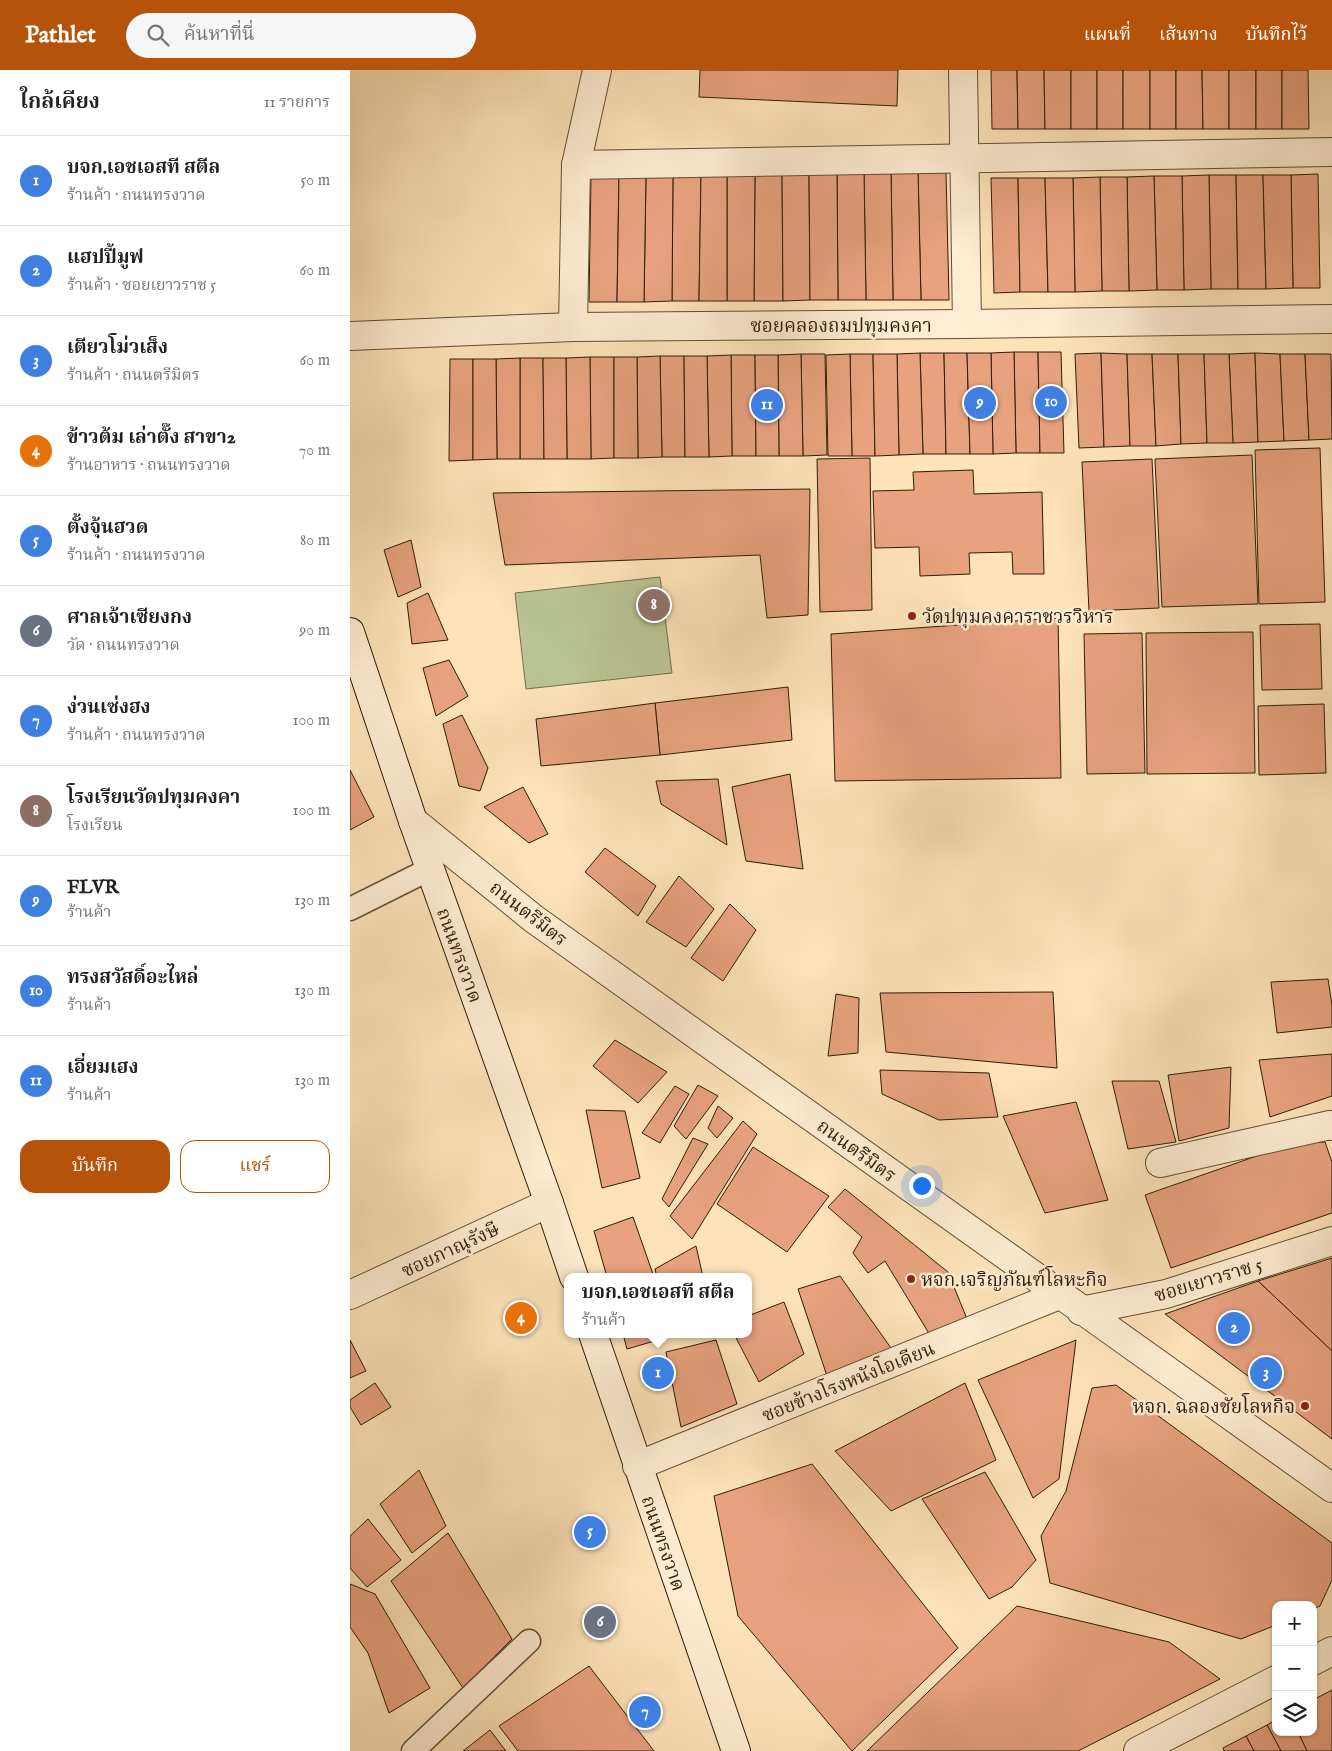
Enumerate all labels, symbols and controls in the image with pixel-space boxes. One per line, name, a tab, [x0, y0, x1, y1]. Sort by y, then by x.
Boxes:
search box	[126, 13, 476, 58]
text: Pathlet	[25, 20, 96, 51]
icon: search	[144, 21, 172, 49]
text: ค้นหาที่นี่	[184, 23, 255, 47]
text: แผนที่	[1084, 24, 1131, 47]
text: เส้นทาง	[1159, 24, 1218, 47]
text: บันทึกไว้	[1246, 24, 1307, 47]
text: ใกล้เคียง	[20, 89, 100, 116]
text: 11 รายการ	[264, 93, 330, 113]
text: บจก.เอชเอสที สตีล	[67, 156, 220, 180]
text: 1	[33, 171, 39, 191]
text: 50 m	[301, 171, 330, 191]
text: ร้านค้า · ถนนทรงวาด	[67, 186, 206, 206]
text: แฮปปี้มูฟ	[67, 246, 143, 270]
text: 2	[32, 261, 40, 281]
text: 60 m	[300, 261, 330, 281]
text: ร้านค้า · ซอยเยาวราช 5	[67, 276, 216, 296]
street label: ซอยคลองถมปทุมคงคา	[750, 315, 932, 339]
text: เตียวโม่วเส็ง	[67, 336, 168, 360]
text: 3	[33, 351, 39, 371]
text: 60 m	[300, 351, 330, 371]
text: ร้านค้า · ถนนตรีมิตร	[67, 366, 200, 386]
pin: 10	[1035, 383, 1067, 421]
pin: 9	[964, 384, 996, 422]
pin: 11	[751, 386, 783, 424]
text: ข้าวต้ม เล่าตั๊ง สาขา2	[67, 426, 236, 450]
text: 4	[32, 441, 40, 461]
text: 70 m	[299, 441, 330, 461]
text: ร้านอาหาร · ถนนทรงวาด	[67, 456, 231, 476]
text: ตั้งจุ้นฮวด	[67, 516, 148, 540]
text: 5	[33, 531, 39, 551]
text: 80 m	[300, 531, 330, 551]
text: ร้านค้า · ถนนทรงวาด	[67, 546, 206, 566]
pin: 8	[638, 586, 670, 624]
text: ศาลเจ้าเซียงกง	[67, 606, 192, 630]
place label: วัดปทุมคงคาราชวรวิหาร	[922, 606, 1113, 630]
marker: วัดปทุมคงคาราชวรวิหาร	[906, 610, 918, 622]
text: 6	[33, 621, 39, 641]
text: 90 m	[299, 621, 330, 641]
text: วัด · ถนนทรงวาด	[67, 636, 180, 656]
text: ง่วนเซ่งฮง	[67, 696, 151, 720]
text: 7	[32, 711, 40, 731]
text: 100 m	[293, 711, 330, 731]
text: ร้านค้า · ถนนทรงวาด	[67, 726, 206, 746]
text: โรงเรียนวัดปทุมคงคา	[67, 786, 240, 810]
text: 8	[33, 801, 39, 821]
text: 100 m	[293, 801, 330, 821]
text: โรงเรียน	[67, 816, 123, 836]
text: FLVR	[67, 876, 119, 900]
street label: ถนนตรีมิตร	[484, 877, 572, 952]
text: 9	[33, 891, 39, 911]
text: 130 m	[294, 891, 330, 911]
text: ร้านค้า	[67, 903, 111, 923]
street label: ถนนทรงวาด	[430, 905, 486, 1006]
text: ทรงสวัสดิ์อะไหล่	[67, 966, 199, 990]
text: 10	[29, 981, 43, 1001]
text: 130 m	[294, 981, 330, 1001]
text: ร้านค้า	[67, 996, 111, 1016]
text: เอี่ยมเฮง	[67, 1056, 139, 1080]
text: 11	[30, 1071, 42, 1091]
text: 130 m	[294, 1071, 330, 1091]
text: ร้านค้า	[67, 1086, 111, 1106]
street label: ถนนตรีมิตร	[811, 1115, 900, 1188]
button: บันทึก	[20, 1140, 170, 1193]
button: แชร์	[180, 1140, 330, 1193]
your location	[909, 1173, 935, 1199]
street label: ซอยภาณุรังษี	[398, 1218, 504, 1284]
street label: ซอยเยาวราช 5	[1152, 1253, 1266, 1309]
place label: หจก.เจริญภัณฑ์โลหะกิจ	[921, 1265, 1108, 1293]
popup	[564, 1273, 752, 1338]
marker: หจก.เจริญภัณฑ์โลหะกิจ	[905, 1273, 917, 1285]
text: บจก.เอชเอสที สตีล	[581, 1281, 735, 1305]
pin: 4	[505, 1299, 537, 1337]
pin: 2	[1218, 1309, 1250, 1347]
text: ร้านค้า	[581, 1311, 626, 1331]
street label: ซอยข้างโรงหนังโอเดียน	[757, 1333, 939, 1429]
pin: 1	[642, 1354, 674, 1392]
pin: 3	[1250, 1354, 1282, 1392]
place label: หจก. ฉลองชัยโลหกิจ	[1133, 1392, 1295, 1420]
marker: หจก. ฉลองชัยโลหกิจ	[1299, 1400, 1311, 1412]
street label: ถนนทรงวาด	[635, 1493, 690, 1595]
pin: 5	[574, 1513, 606, 1551]
map controls	[1272, 1601, 1317, 1736]
button: +	[1272, 1601, 1317, 1646]
pin: 6	[584, 1603, 616, 1641]
button: −	[1272, 1646, 1317, 1691]
button: layers	[1272, 1691, 1317, 1736]
pin: 7	[629, 1693, 661, 1731]

